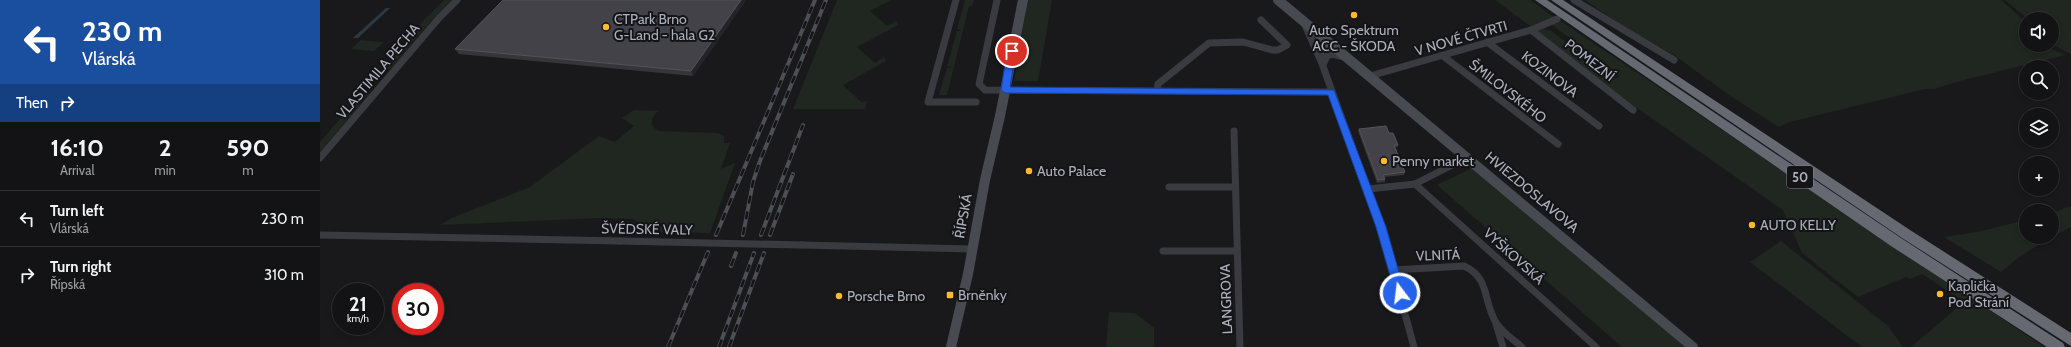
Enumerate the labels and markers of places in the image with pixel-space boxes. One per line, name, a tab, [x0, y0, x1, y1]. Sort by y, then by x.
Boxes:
place label: CTPark Brno G-Land - hala G2	[614, 10, 715, 44]
marker: Auto Spektrum ACC - ŠKODA	[1349, 10, 1359, 20]
place label: Auto Spektrum ACC - ŠKODA	[1309, 21, 1399, 55]
marker: CTPark Brno G-Land - hala G2	[601, 22, 611, 32]
pin	[995, 34, 1029, 68]
place label: Penny market	[1392, 152, 1474, 170]
marker: Penny market	[1379, 156, 1389, 166]
place label: Auto Palace	[1037, 162, 1106, 180]
marker: Auto Palace	[1024, 166, 1034, 176]
place label: AUTO KELLY	[1760, 216, 1837, 234]
marker: AUTO KELLY	[1747, 220, 1757, 230]
place label: Kaplička Pod Strání	[1948, 277, 2009, 311]
place label: Brněnky	[958, 286, 1007, 304]
place label: Porsche Brno	[847, 287, 926, 305]
marker: Kaplička Pod Strání	[1935, 289, 1945, 299]
marker: Brněnky	[945, 290, 955, 300]
marker: Porsche Brno	[834, 291, 844, 301]

